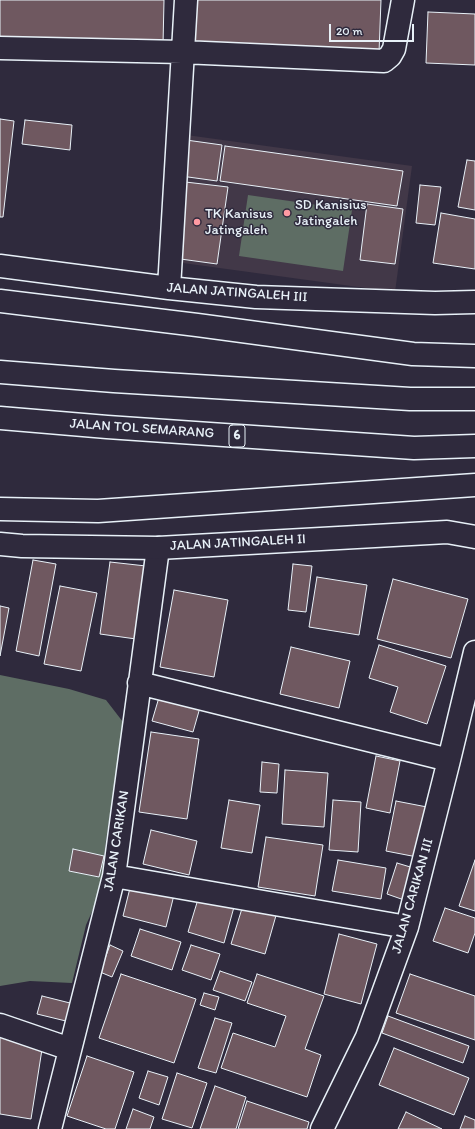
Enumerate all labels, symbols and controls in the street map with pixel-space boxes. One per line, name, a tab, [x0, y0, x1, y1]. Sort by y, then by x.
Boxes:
scale bar	[331, 16, 416, 42]
text: 20 m	[336, 24, 363, 38]
place label: SD Kanisius Jatingaleh	[295, 197, 366, 230]
place label: TK Kanisus Jatingaleh	[205, 206, 273, 238]
marker: SD Kanisius Jatingaleh	[282, 208, 292, 218]
marker: TK Kanisus Jatingaleh	[192, 217, 202, 227]
street label: JALAN JATINGALEH III	[166, 280, 308, 306]
street label: JALAN TOL SEMARANG	[69, 416, 215, 442]
road number: 6	[229, 425, 245, 447]
street label: JALAN JATINGALEH II	[170, 531, 306, 555]
street label: JALAN CARIKAN	[101, 789, 133, 893]
street label: JALAN CARIKAN III	[389, 836, 437, 956]

